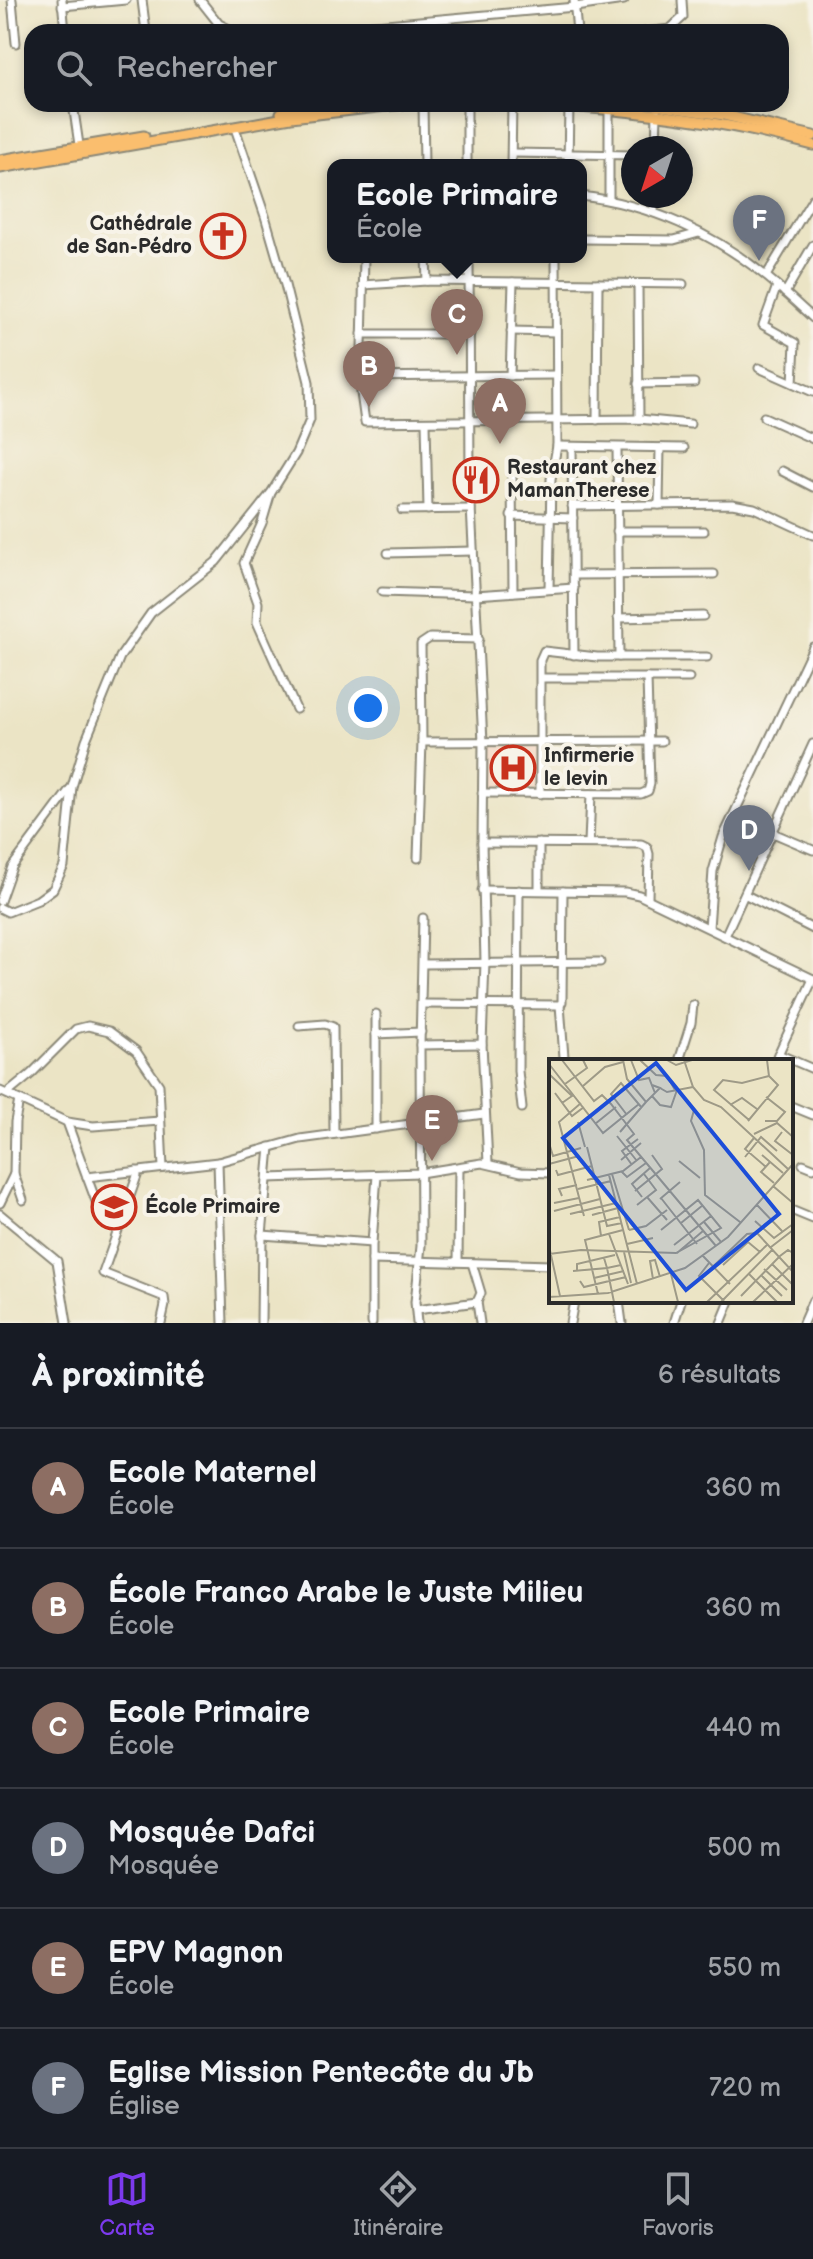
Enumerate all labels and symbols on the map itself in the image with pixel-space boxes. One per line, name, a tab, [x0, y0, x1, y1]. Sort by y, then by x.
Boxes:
north arrow	[621, 136, 693, 208]
pin: F	[733, 195, 785, 261]
place label: Cathédrale de San-Pédro	[66, 212, 192, 259]
church icon: Cathédrale de San-Pédro	[199, 212, 247, 260]
pin: C	[431, 289, 483, 355]
pin: B	[343, 341, 395, 407]
pin: A	[474, 378, 526, 444]
restaurant icon: Restaurant chez MamanTherese	[452, 456, 500, 504]
place label: Restaurant chez MamanTherese	[507, 456, 657, 503]
your location	[348, 688, 388, 728]
hospital icon: Infirmerie le levin	[489, 744, 537, 792]
place label: Infirmerie le levin	[544, 744, 634, 791]
pin: D	[723, 805, 775, 871]
inset map	[549, 1059, 793, 1303]
pin: E	[406, 1095, 458, 1161]
school or university icon: École Primaire	[90, 1183, 138, 1231]
place label: École Primaire	[145, 1193, 280, 1219]

